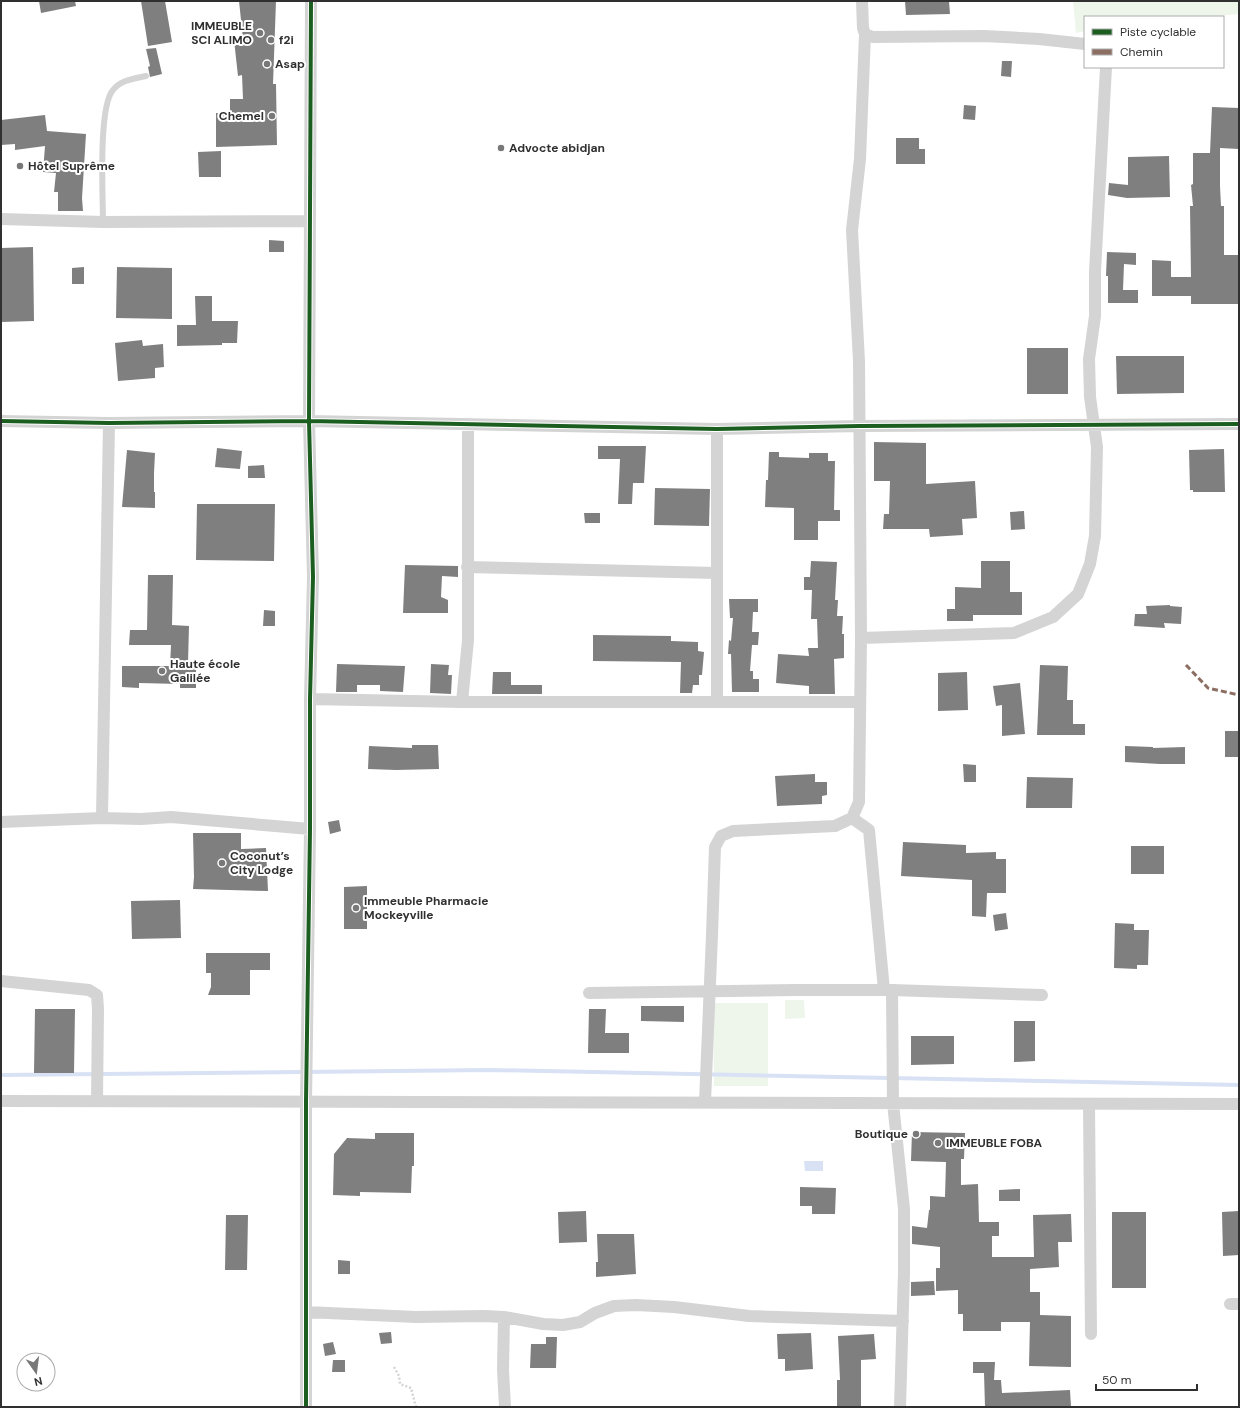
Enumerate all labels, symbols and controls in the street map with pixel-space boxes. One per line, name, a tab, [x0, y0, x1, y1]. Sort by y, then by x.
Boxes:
legend	[1084, 16, 1224, 68]
place label: IMMEUBLE SCI ALIMO	[191, 18, 252, 48]
text: Piste cyclable	[1120, 24, 1196, 40]
marker: IMMEUBLE SCI ALIMO	[255, 28, 265, 38]
place label: f2i	[279, 32, 294, 48]
marker: f2i	[266, 35, 276, 45]
text: Chemin	[1120, 44, 1163, 60]
place label: Asap	[275, 56, 305, 72]
marker: Asap	[262, 59, 272, 69]
place label: Chemel	[219, 108, 264, 124]
marker: Chemel	[267, 111, 277, 121]
place label: Advocte abidjan	[509, 140, 605, 156]
marker: Advocte abidjan	[496, 143, 506, 153]
place label: Hôtel Suprême	[28, 158, 115, 174]
marker: Hôtel Suprême	[15, 161, 25, 171]
place label: Haute école Galilée	[170, 656, 240, 686]
marker: Haute école Galilée	[157, 666, 167, 676]
place label: Coconut’s City Lodge	[230, 848, 293, 878]
marker: Coconut’s City Lodge	[217, 858, 227, 868]
place label: Immeuble Pharmacie Mockeyville	[364, 893, 488, 923]
marker: Immeuble Pharmacie Mockeyville	[351, 903, 361, 913]
place label: Boutique	[855, 1126, 908, 1142]
marker: Boutique	[911, 1129, 921, 1139]
place label: IMMEUBLE FOBA	[946, 1135, 1043, 1151]
marker: IMMEUBLE FOBA	[933, 1138, 943, 1148]
north arrow	[16, 1352, 56, 1392]
scale bar	[1096, 1366, 1197, 1392]
text: 50 m	[1102, 1372, 1131, 1388]
text: N	[33, 1374, 44, 1389]

